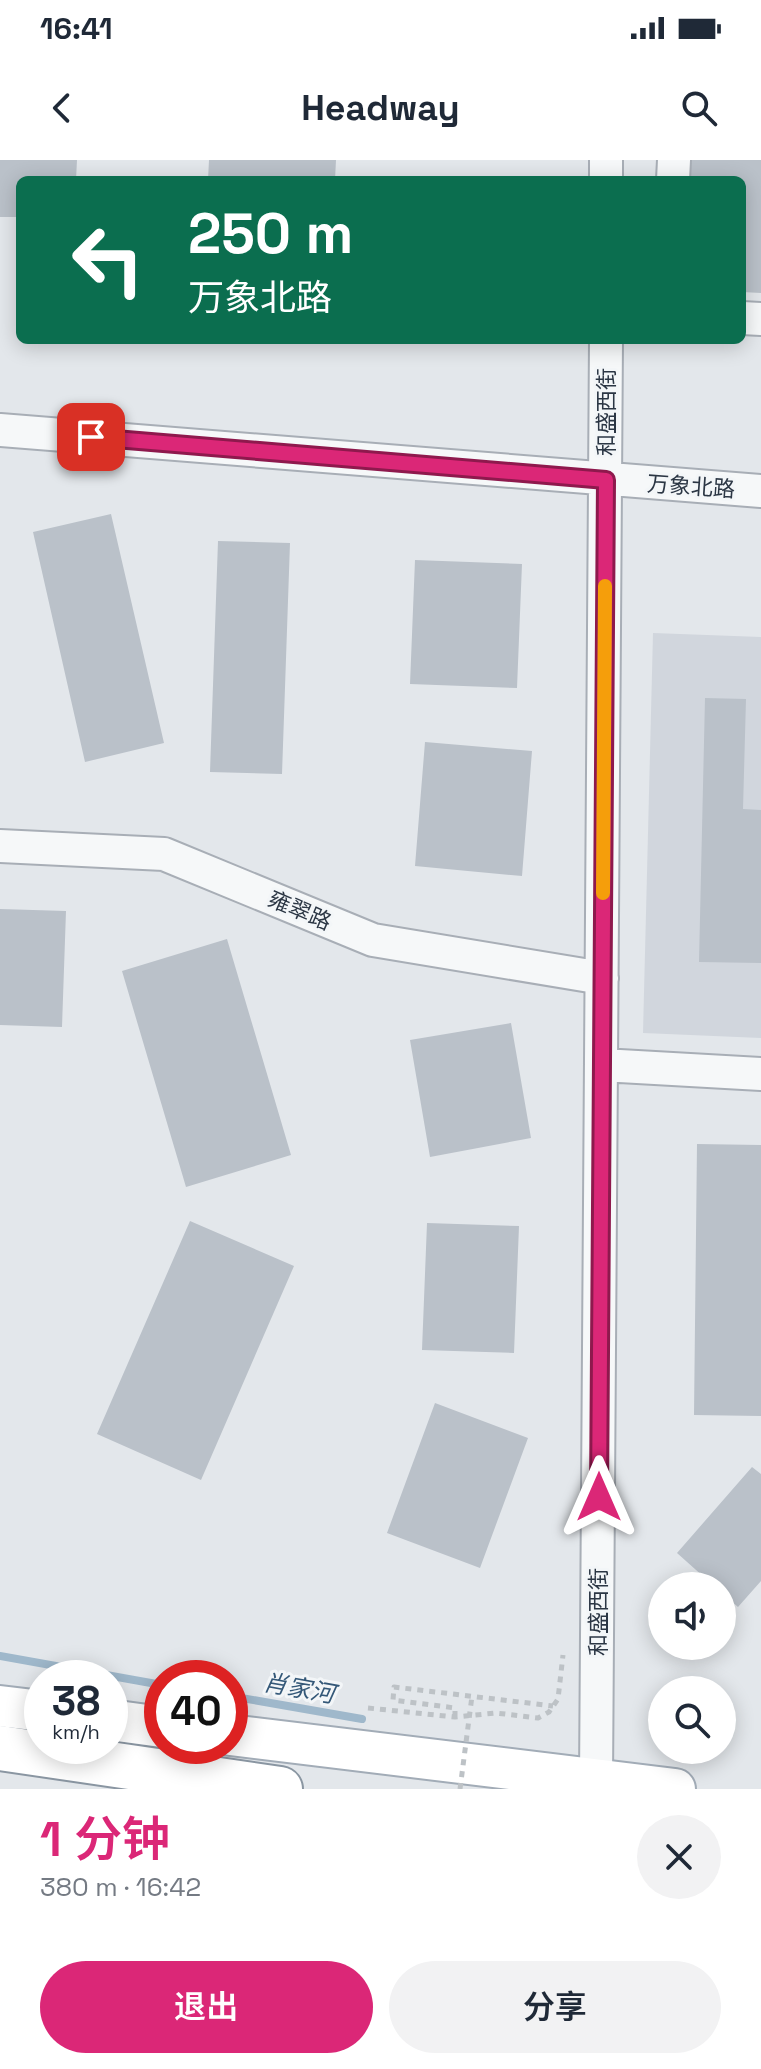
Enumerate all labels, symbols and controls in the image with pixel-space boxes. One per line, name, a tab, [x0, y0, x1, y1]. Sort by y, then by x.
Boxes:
text: 16:41	[40, 9, 113, 48]
text: Headway	[301, 85, 460, 131]
icon: back	[40, 86, 84, 130]
icon: search	[677, 86, 721, 130]
text: 250 m	[188, 198, 353, 269]
icon: left	[56, 208, 160, 312]
text: 万象北路	[188, 275, 332, 321]
street label: 和盛西街	[592, 368, 620, 456]
pin	[57, 403, 125, 471]
icon: arrive	[69, 415, 113, 459]
street label: 万象北路	[646, 469, 736, 503]
street label: 雍翠路	[264, 884, 336, 936]
position arrow	[557, 1455, 641, 1539]
street label: 和盛西街	[584, 1568, 612, 1656]
map controls	[648, 1572, 736, 1764]
button: sound	[648, 1572, 736, 1660]
speed limit sign: 40	[144, 1660, 248, 1764]
water label: 肖家河	[261, 1666, 341, 1710]
text: 38	[52, 1676, 100, 1727]
button: search	[648, 1676, 736, 1764]
text: km/h	[52, 1719, 100, 1745]
text: 1 分钟	[40, 1809, 170, 1870]
button: close	[637, 1815, 721, 1899]
text: 380 m · 16:42	[40, 1870, 201, 1904]
button: 退出	[40, 1961, 373, 2053]
button: 分享	[389, 1961, 721, 2053]

